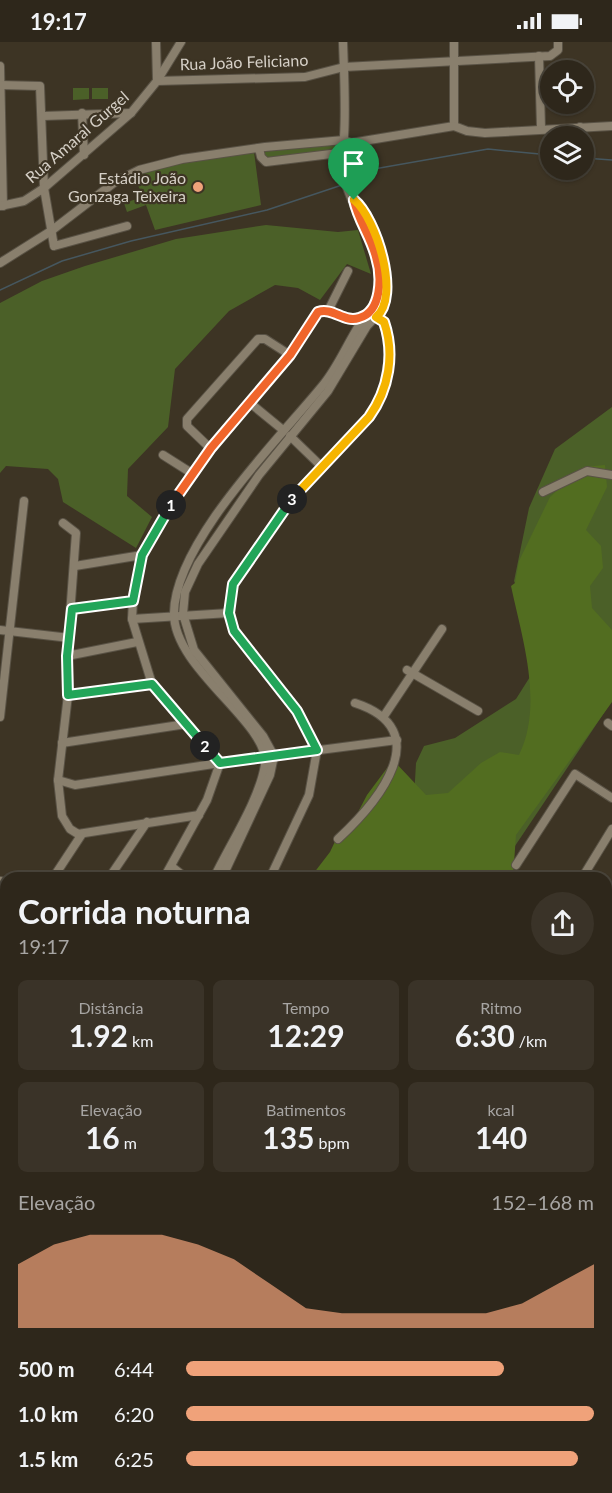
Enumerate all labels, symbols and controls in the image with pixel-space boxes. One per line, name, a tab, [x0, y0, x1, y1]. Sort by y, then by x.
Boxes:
text: 19:17	[30, 8, 87, 35]
street label: Rua João Feliciano	[179, 50, 309, 73]
map controls	[540, 60, 594, 180]
button: locate	[540, 60, 594, 114]
street label: Rua Amaral Gurgel	[21, 87, 132, 186]
button: layers	[540, 126, 594, 180]
pin	[328, 138, 379, 200]
icon: arrive	[337, 147, 370, 180]
place label: Estádio João Gonzaga Teixeira	[68, 168, 186, 205]
marker: Estádio João Gonzaga Teixeira	[191, 180, 205, 194]
pin: 3	[277, 484, 307, 514]
text: 3	[287, 489, 297, 508]
pin: 1	[156, 490, 186, 520]
text: 1	[166, 495, 176, 514]
pin: 2	[190, 731, 220, 761]
text: 2	[200, 736, 210, 755]
text: Corrida noturna	[18, 891, 251, 931]
button: share	[531, 892, 594, 955]
text: 19:17	[18, 934, 69, 958]
text: Distância	[79, 998, 143, 1017]
text: Tempo	[282, 998, 330, 1017]
text: Ritmo	[480, 998, 522, 1017]
text: 1.92	[69, 1017, 128, 1053]
text: 12:29	[267, 1017, 345, 1053]
text: 6:30	[455, 1017, 515, 1053]
text: km	[128, 1031, 153, 1050]
text: /km	[515, 1031, 547, 1050]
text: Elevação	[80, 1100, 142, 1119]
text: Batimentos	[266, 1100, 346, 1119]
text: kcal	[487, 1100, 515, 1119]
text: 16	[85, 1119, 120, 1155]
text: 135	[262, 1119, 315, 1155]
text: 140	[475, 1119, 527, 1155]
text: m	[120, 1133, 137, 1152]
text: bpm	[315, 1133, 350, 1152]
text: Elevação	[18, 1190, 95, 1214]
text: 152–168 m	[491, 1190, 594, 1214]
text: 500 m	[18, 1357, 74, 1381]
text: 6:44	[114, 1357, 154, 1381]
text: 1.0 km	[18, 1402, 78, 1426]
text: 6:20	[114, 1402, 154, 1426]
text: 1.5 km	[18, 1447, 78, 1471]
text: 6:25	[114, 1447, 154, 1471]

